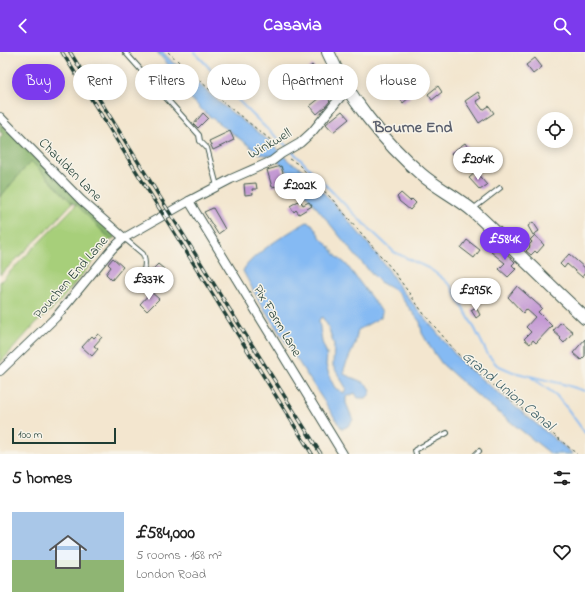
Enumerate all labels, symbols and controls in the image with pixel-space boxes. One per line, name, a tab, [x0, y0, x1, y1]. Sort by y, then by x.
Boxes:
text: Casavia	[263, 13, 322, 39]
icon: back	[12, 15, 34, 37]
icon: search	[551, 15, 573, 37]
chip: Buy	[12, 64, 65, 100]
chip: Rent	[73, 64, 127, 100]
chip: Filters	[135, 64, 199, 100]
chip: New	[207, 64, 260, 100]
chip: Apartment	[268, 64, 358, 100]
chip: House	[366, 64, 430, 100]
map controls	[537, 112, 573, 148]
button: locate	[537, 112, 573, 148]
district label: Bourne End	[373, 116, 452, 140]
street label: Winkwell	[244, 123, 296, 165]
street label: Chaulden Lane	[33, 133, 107, 207]
pin: £204K	[450, 147, 506, 181]
text: £204K	[462, 150, 494, 169]
pin: £202K	[272, 173, 328, 207]
text: £202K	[283, 176, 317, 195]
pin: £584K	[477, 227, 533, 261]
text: £584K	[489, 230, 521, 249]
street label: Pouchen End Lane	[29, 231, 114, 324]
pin: £337K	[121, 267, 177, 301]
text: £337K	[134, 270, 164, 289]
pin: £295K	[448, 278, 504, 312]
street label: Pix Farm Lane	[247, 281, 307, 362]
text: £295K	[460, 281, 492, 300]
water label: Grand Union Canal	[457, 346, 561, 438]
scale bar	[12, 426, 116, 445]
text: 100 m	[18, 427, 42, 443]
text: 5 homes	[12, 466, 72, 491]
icon: filters	[551, 467, 573, 489]
text: £584,000	[136, 521, 195, 546]
icon: home	[44, 528, 92, 576]
icon: heart	[551, 541, 573, 563]
text: 5 rooms · 168 m²	[136, 546, 222, 565]
text: London Road	[136, 565, 206, 584]

